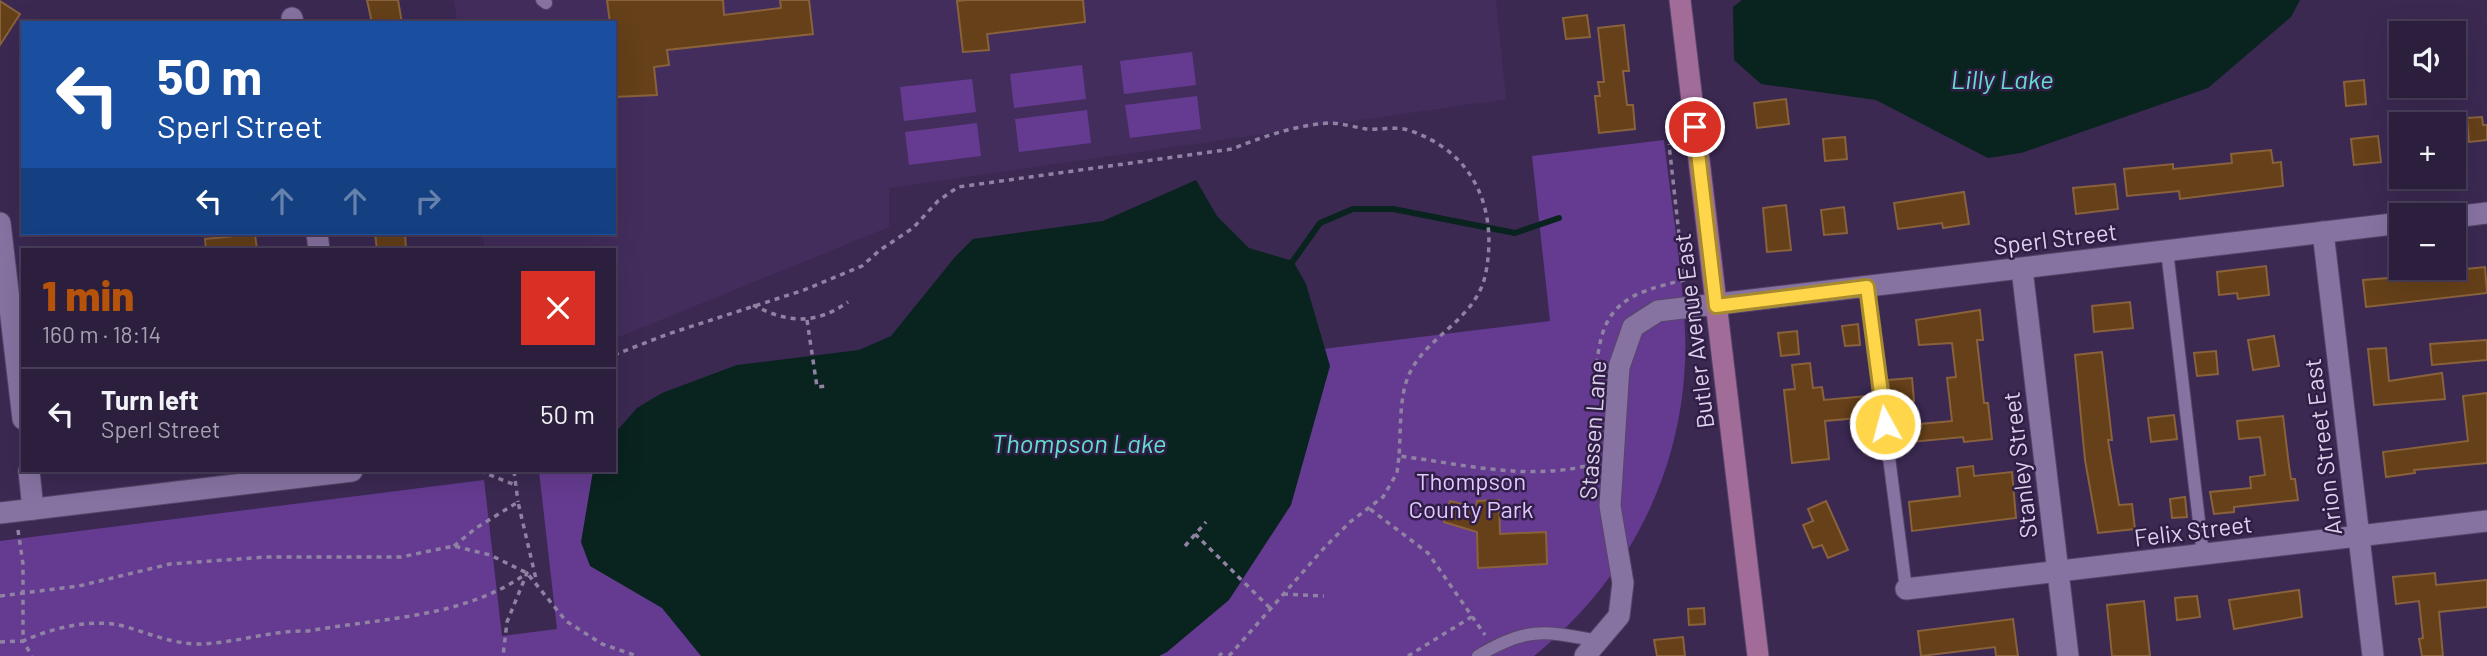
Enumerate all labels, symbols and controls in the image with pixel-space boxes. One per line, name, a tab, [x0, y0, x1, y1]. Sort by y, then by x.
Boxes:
map controls	[2389, 21, 2466, 280]
button: sound	[2389, 21, 2466, 98]
text: 50 m	[157, 46, 262, 105]
icon: left	[42, 49, 133, 140]
water label: Lilly Lake	[1951, 63, 2053, 94]
pin	[1665, 97, 1725, 157]
text: Sperl Street	[157, 106, 323, 144]
icon: arrive	[1676, 108, 1714, 146]
button: +	[2389, 112, 2466, 189]
icon: left	[190, 182, 228, 220]
icon: ahead	[263, 182, 301, 220]
icon: ahead	[336, 182, 374, 220]
icon: right	[409, 182, 447, 220]
button: −	[2389, 203, 2466, 280]
street label: Sperl Street	[1991, 216, 2119, 260]
street label: Butler Avenue East	[1667, 232, 1719, 430]
text: 1 min	[42, 269, 134, 319]
button: close	[521, 271, 595, 345]
text: 160 m · 18:14	[42, 320, 161, 348]
street label: Arion Street East	[2297, 357, 2347, 537]
street label: Stassen Lane	[1573, 359, 1611, 501]
text: Turn left	[101, 384, 199, 415]
position arrow	[1848, 387, 1922, 461]
street label: Stanley Street	[1996, 390, 2042, 540]
icon: left	[42, 395, 80, 433]
text: 50 m	[540, 398, 595, 429]
text: Sperl Street	[101, 415, 220, 443]
water label: Thompson Lake	[992, 427, 1166, 458]
park label: Thompson County Park	[1408, 466, 1534, 523]
street label: Felix Street	[2132, 508, 2254, 552]

